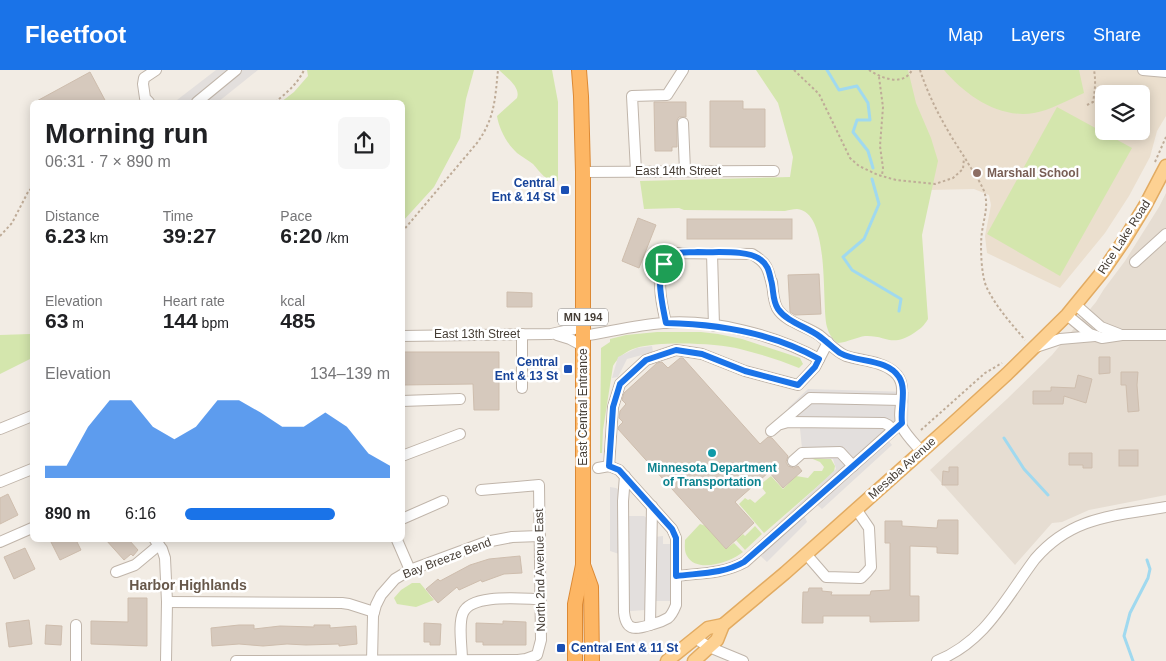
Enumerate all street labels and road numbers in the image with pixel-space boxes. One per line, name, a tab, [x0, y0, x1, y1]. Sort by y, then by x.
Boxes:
street label: East 14th Street	[635, 164, 722, 178]
street label: Rice Lake Road	[1095, 197, 1153, 277]
road number: MN 194	[558, 308, 608, 326]
street label: East 13th Street	[434, 327, 521, 341]
street label: East Central Entrance	[576, 348, 590, 466]
street label: Mesaba Avenue	[865, 434, 939, 502]
street label: North 2nd Avenue East	[532, 508, 548, 632]
street label: Bay Breeze Bend	[401, 535, 493, 581]

